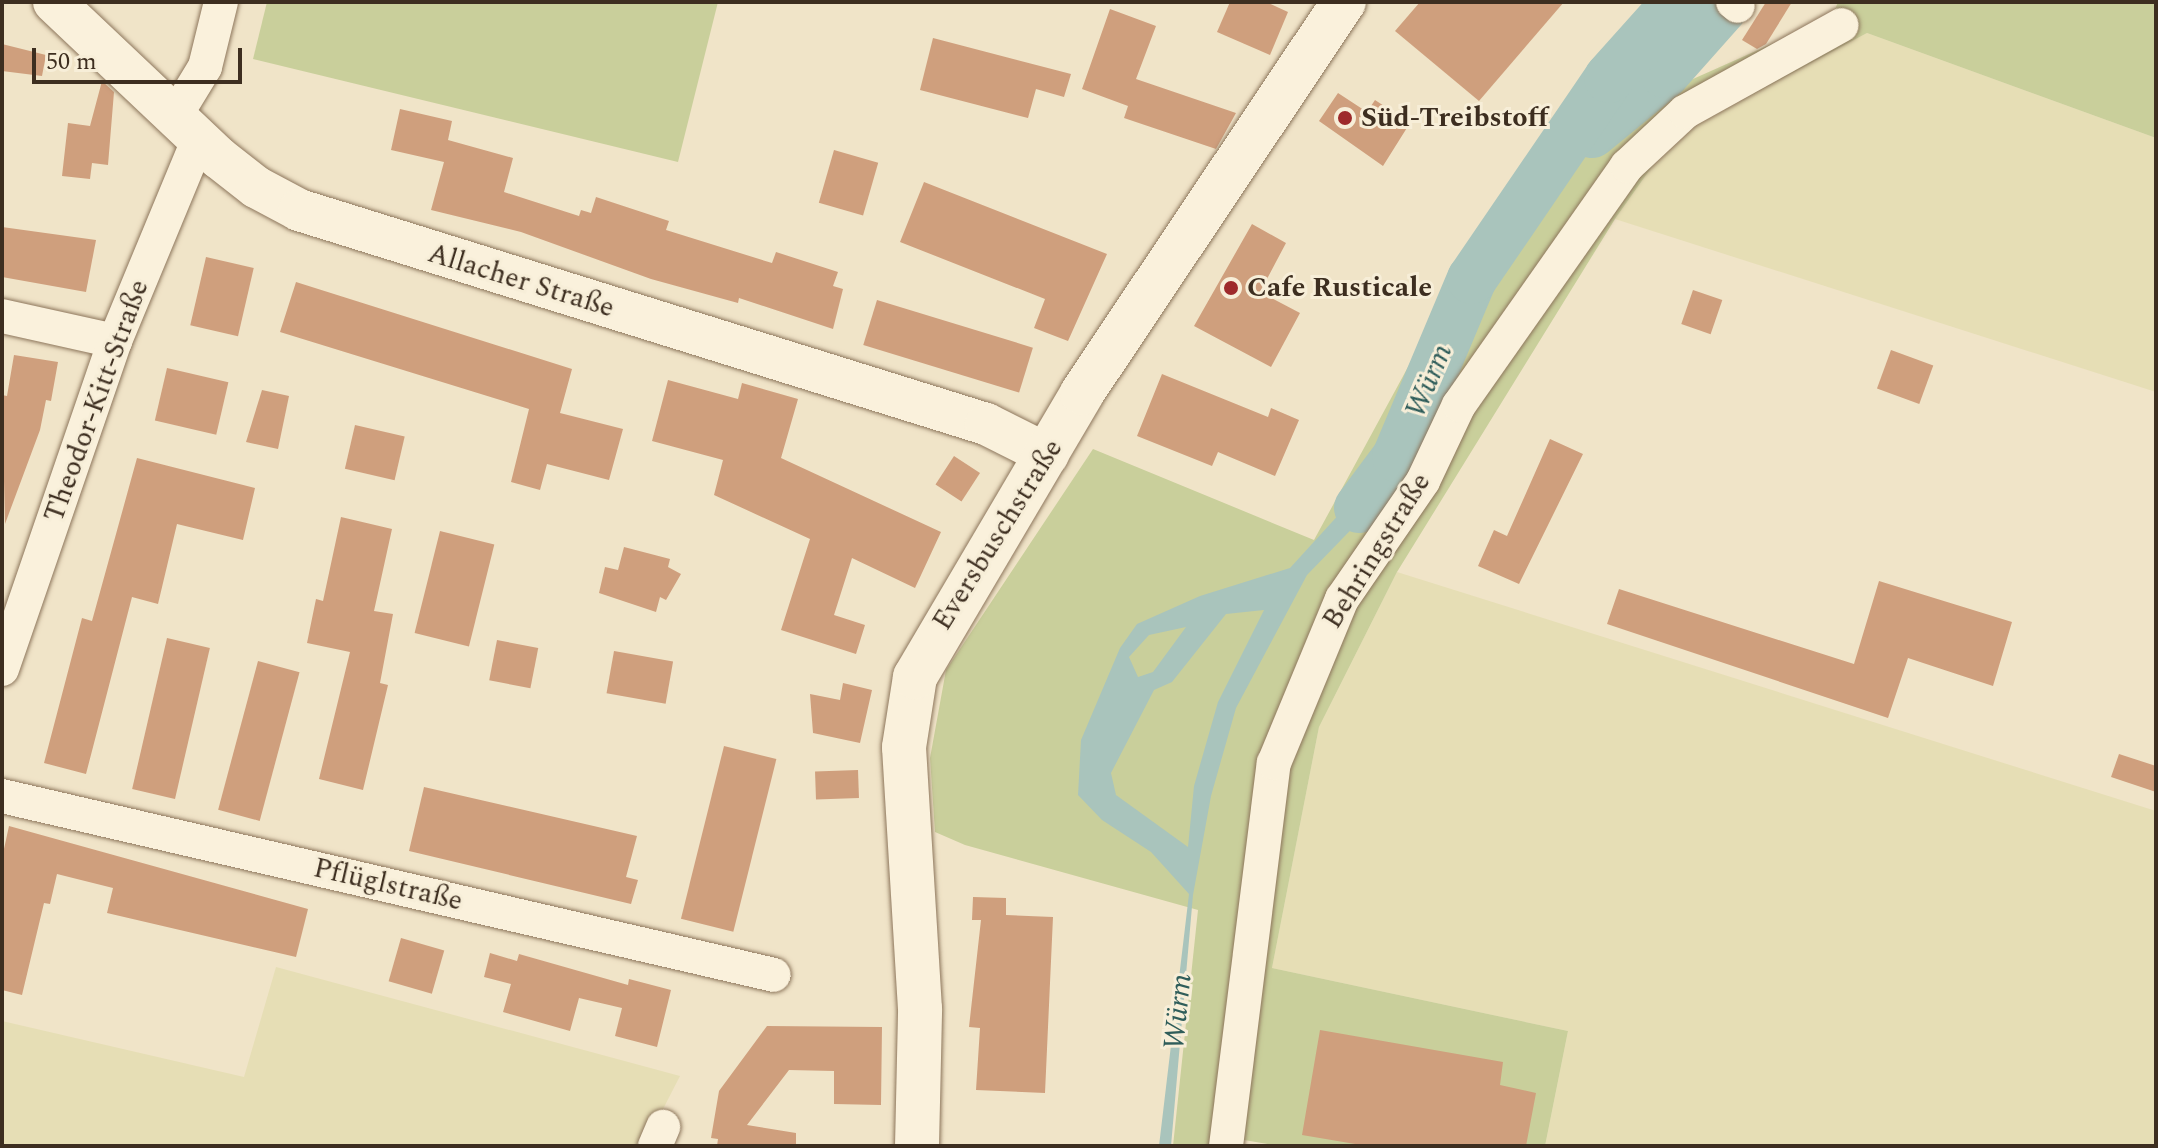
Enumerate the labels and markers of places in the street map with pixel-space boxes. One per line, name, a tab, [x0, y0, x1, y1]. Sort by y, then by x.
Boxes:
place label: Süd-Treibstoff	[1361, 101, 1548, 135]
marker: Süd-Treibstoff	[1336, 109, 1354, 127]
place label: Cafe Rusticale	[1247, 271, 1432, 305]
marker: Cafe Rusticale	[1222, 279, 1240, 297]

